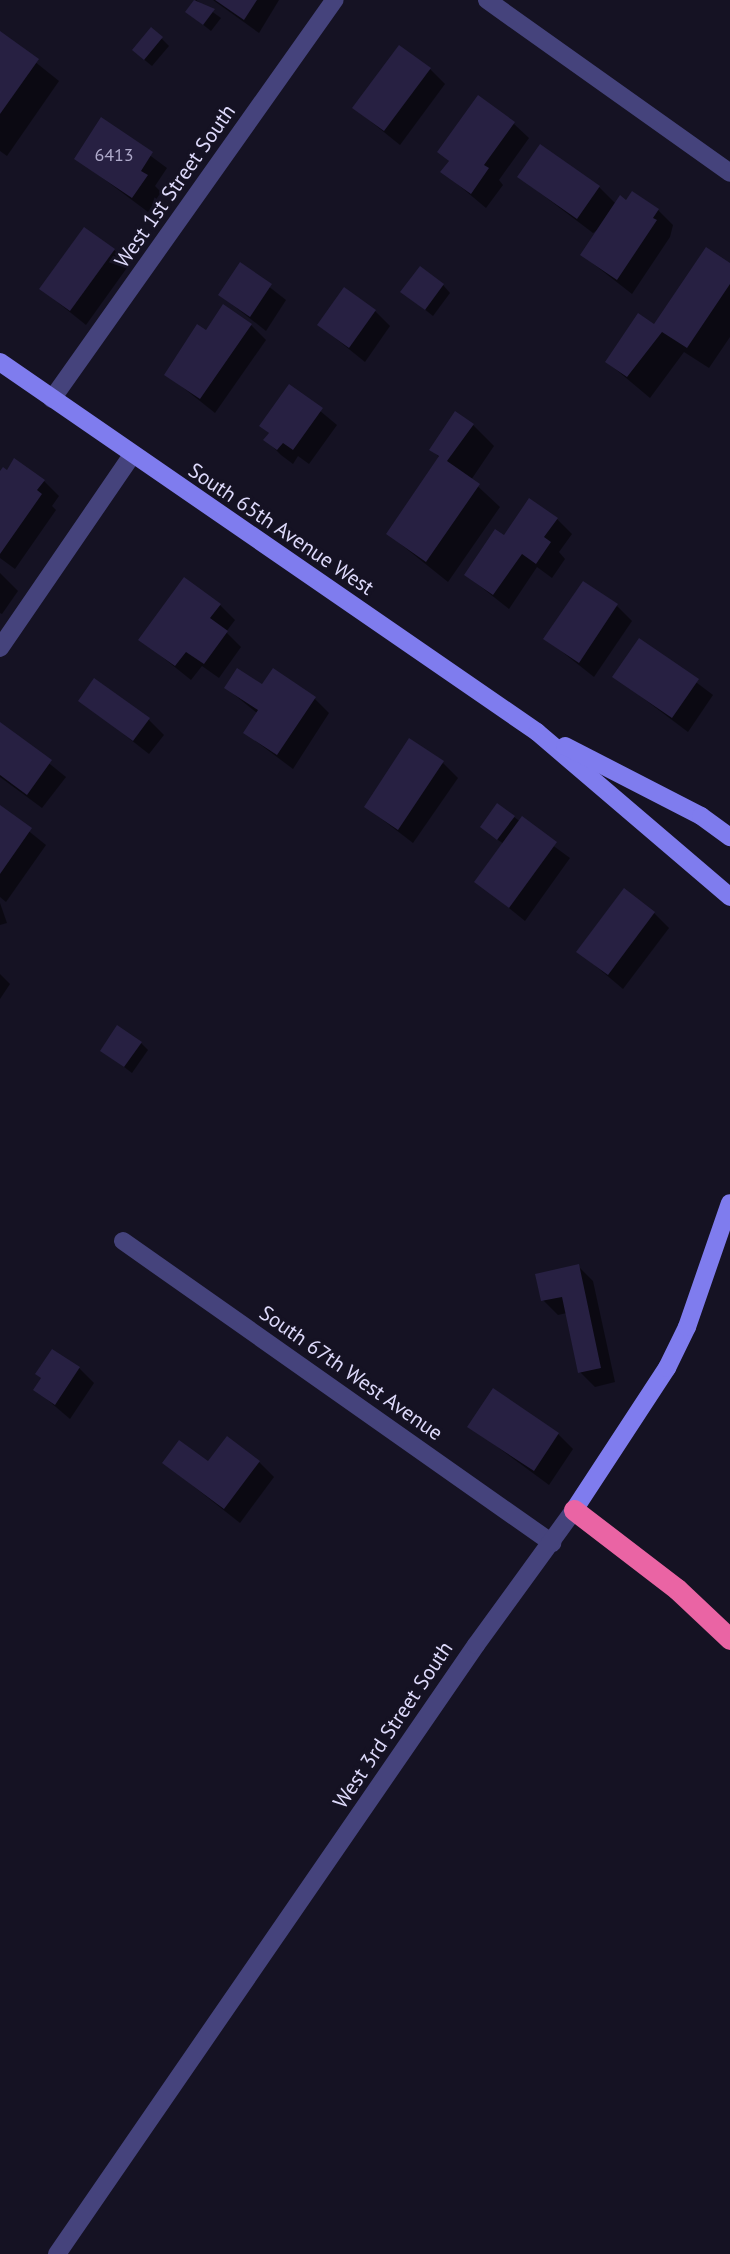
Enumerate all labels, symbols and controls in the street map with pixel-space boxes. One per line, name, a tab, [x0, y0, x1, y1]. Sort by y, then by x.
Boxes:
street label: West 1st Street South	[109, 100, 241, 272]
house number: 6413	[94, 144, 134, 166]
street label: South 65th Avenue West	[183, 457, 379, 601]
street label: South 67th West Avenue	[254, 1300, 448, 1446]
street label: West 3rd Street South	[328, 1637, 458, 1813]

